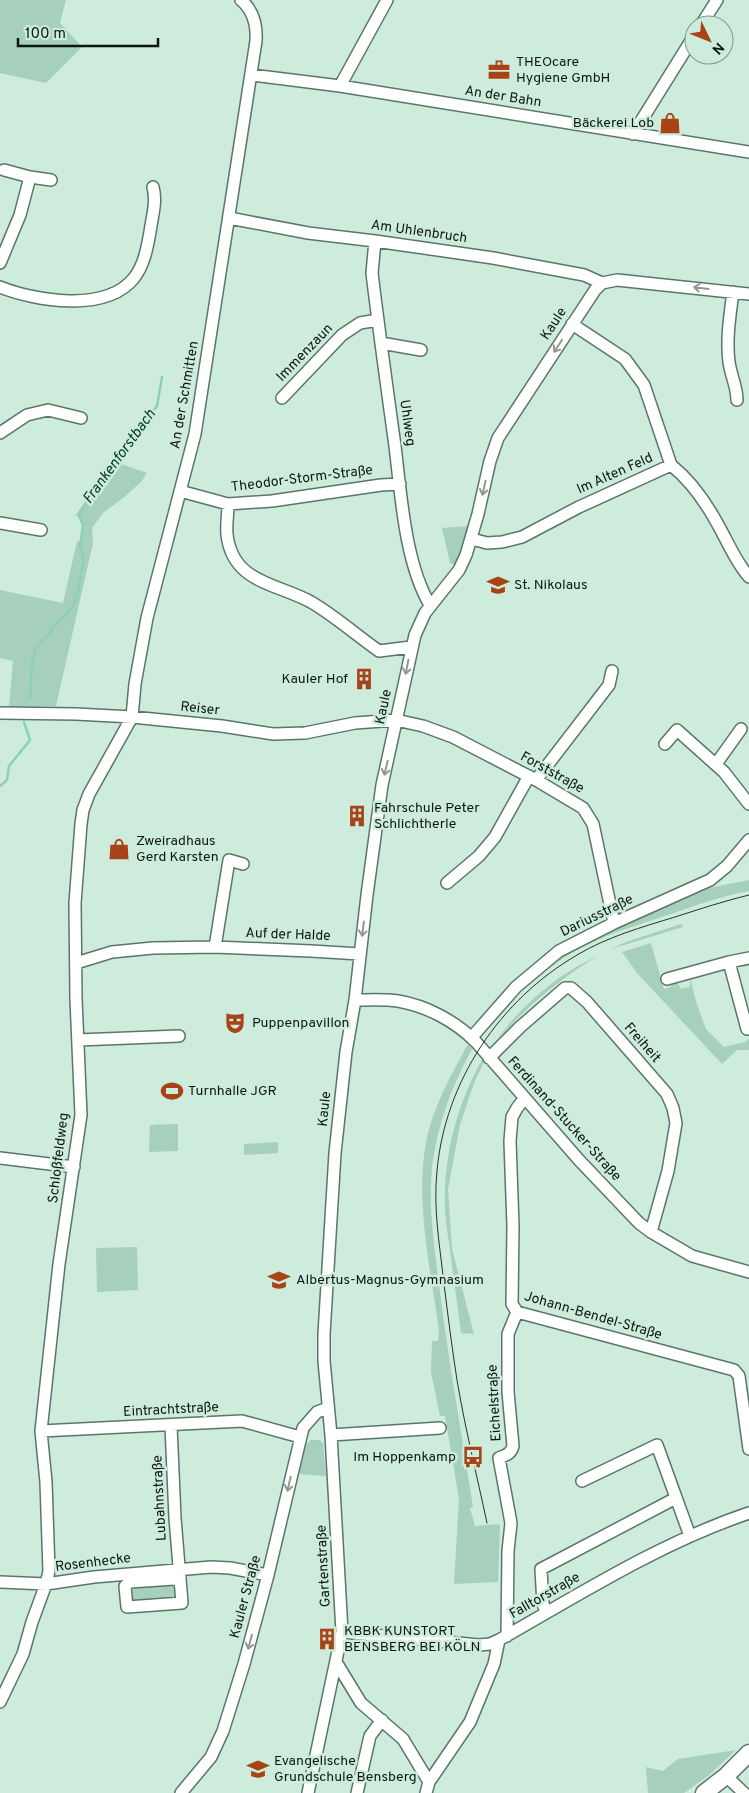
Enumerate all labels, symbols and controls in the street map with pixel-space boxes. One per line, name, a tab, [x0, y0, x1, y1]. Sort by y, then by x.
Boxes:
scale bar	[18, 15, 158, 47]
north arrow	[684, 15, 734, 65]
text: 100 m	[25, 25, 66, 44]
text: N	[708, 38, 727, 57]
place label: THEOcare Hygiene GmbH	[516, 54, 610, 87]
office icon: THEOcare Hygiene GmbH	[486, 57, 512, 83]
street label: An der Bahn	[463, 83, 543, 111]
shop icon: Bäckerei Lob	[657, 110, 683, 136]
place label: Bäckerei Lob	[573, 115, 654, 132]
street label: Am Uhlenbruch	[370, 217, 468, 247]
one-way arrow	[693, 283, 709, 293]
street label: Kaule	[537, 304, 571, 344]
street label: Immenzaun	[273, 321, 337, 385]
one-way arrow	[553, 338, 563, 352]
street label: An der Schmitten	[167, 340, 203, 450]
street label: Uhlweg	[395, 399, 419, 447]
water label: Frankenforstbach	[79, 406, 161, 508]
street label: Im Alten Feld	[574, 450, 656, 498]
street label: Theodor-Storm-Straße	[230, 462, 374, 496]
one-way arrow	[478, 480, 488, 496]
school or university icon: St. Nikolaus	[485, 572, 511, 598]
place label: St. Nikolaus	[514, 577, 587, 594]
one-way arrow	[402, 658, 411, 674]
building icon: Kauler Hof	[351, 666, 377, 692]
place label: Kauler Hof	[281, 671, 348, 688]
street label: Kaule	[372, 688, 396, 726]
street label: Reiser	[179, 698, 221, 720]
street label: Forststraße	[517, 749, 587, 797]
one-way arrow	[381, 759, 390, 775]
place label: Fahrschule Peter Schlichtherle	[374, 800, 480, 833]
building icon: Fahrschule Peter Schlichtherle	[344, 803, 370, 829]
place label: Zweiradhaus Gerd Karsten	[136, 833, 219, 866]
shop icon: Zweiradhaus Gerd Karsten	[106, 836, 132, 862]
street label: Dariusstraße	[558, 891, 636, 941]
one-way arrow	[358, 920, 368, 936]
street label: Auf der Halde	[245, 925, 331, 945]
theatre icon: Puppenpavillon	[222, 1010, 248, 1036]
place label: Puppenpavillon	[252, 1015, 349, 1032]
street label: Freiheit	[620, 1020, 664, 1066]
street label: Ferdinand-Stucker-Straße	[504, 1053, 624, 1185]
sports icon: Turnhalle JGR	[159, 1078, 185, 1104]
place label: Turnhalle JGR	[188, 1083, 277, 1100]
street label: Kaule	[315, 1090, 335, 1128]
street label: Schloßfeldweg	[45, 1112, 73, 1204]
school or university icon: Albertus-Magnus-Gymnasium	[266, 1267, 292, 1293]
place label: Albertus-Magnus-Gymnasium	[296, 1272, 484, 1289]
street label: Johann-Bendel-Straße	[522, 1288, 664, 1344]
street label: Eichelstraße	[484, 1364, 506, 1442]
street label: Eintrachtstraße	[123, 1399, 219, 1421]
bus stop icon: Im Hoppenkamp	[460, 1444, 486, 1470]
place label: Im Hoppenkamp	[353, 1449, 456, 1466]
street label: Lubahnstraße	[149, 1455, 171, 1541]
one-way arrow	[284, 1476, 293, 1492]
street label: Gartenstraße	[313, 1524, 335, 1608]
street label: Rosenhecke	[54, 1550, 132, 1576]
street label: Kauler Straße	[227, 1554, 265, 1640]
street label: Falltorstraße	[507, 1569, 583, 1623]
place label: KBBK KUNSTORT BENSBERG BEI KÖLN	[344, 1623, 480, 1656]
building icon: KBBK KUNSTORT BENSBERG BEI KÖLN	[314, 1626, 340, 1652]
one-way arrow	[245, 1634, 254, 1650]
place label: Evangelische Grundschule Bensberg	[274, 1753, 417, 1786]
school or university icon: Evangelische Grundschule Bensberg	[245, 1756, 271, 1782]

